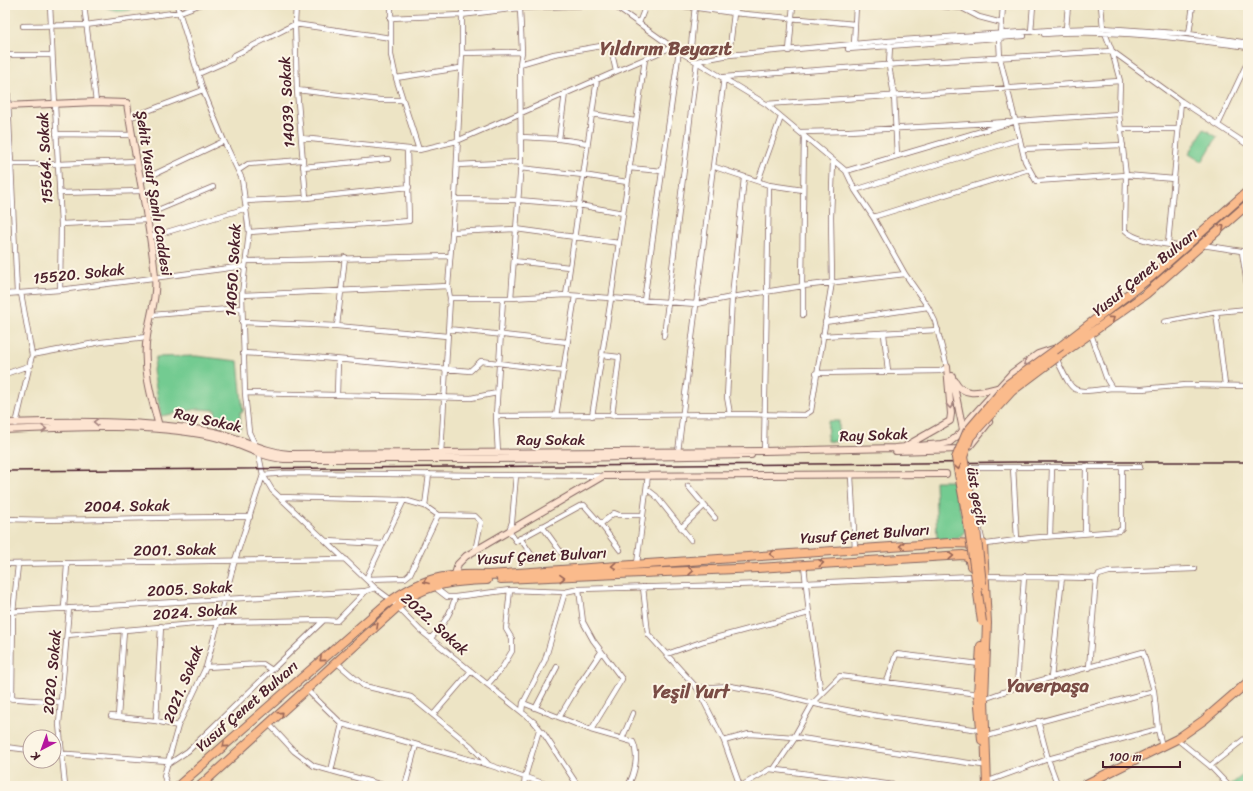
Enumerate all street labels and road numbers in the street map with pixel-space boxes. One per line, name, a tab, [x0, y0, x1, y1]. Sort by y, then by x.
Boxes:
street label: 14039. Sokak	[272, 56, 302, 148]
street label: Şehit Yusuf Şanlı Caddesi	[128, 108, 180, 278]
street label: 15564. Sokak	[30, 112, 60, 204]
street label: Yusuf Çenet Bulvarı	[1086, 221, 1204, 323]
street label: 14050. Sokak	[218, 223, 248, 317]
street label: 15520. Sokak	[32, 256, 126, 292]
street label: Ray Sokak	[172, 400, 244, 440]
street label: Ray Sokak	[839, 421, 909, 449]
street label: Ray Sokak	[517, 427, 585, 453]
street label: üst geçit	[959, 465, 995, 528]
street label: 2004. Sokak	[84, 492, 170, 520]
street label: Yusuf Çenet Bulvarı	[799, 517, 931, 551]
street label: 2001. Sokak	[133, 536, 217, 564]
street label: Yusuf Çenet Bulvarı	[477, 540, 607, 572]
street label: 2005. Sokak	[147, 574, 234, 604]
street label: 2022. Sokak	[395, 586, 475, 662]
street label: 2024. Sokak	[152, 596, 238, 628]
street label: 2020. Sokak	[35, 628, 69, 716]
street label: 2021. Sokak	[156, 641, 210, 727]
street label: Yusuf Çenet Bulvarı	[190, 654, 304, 758]

